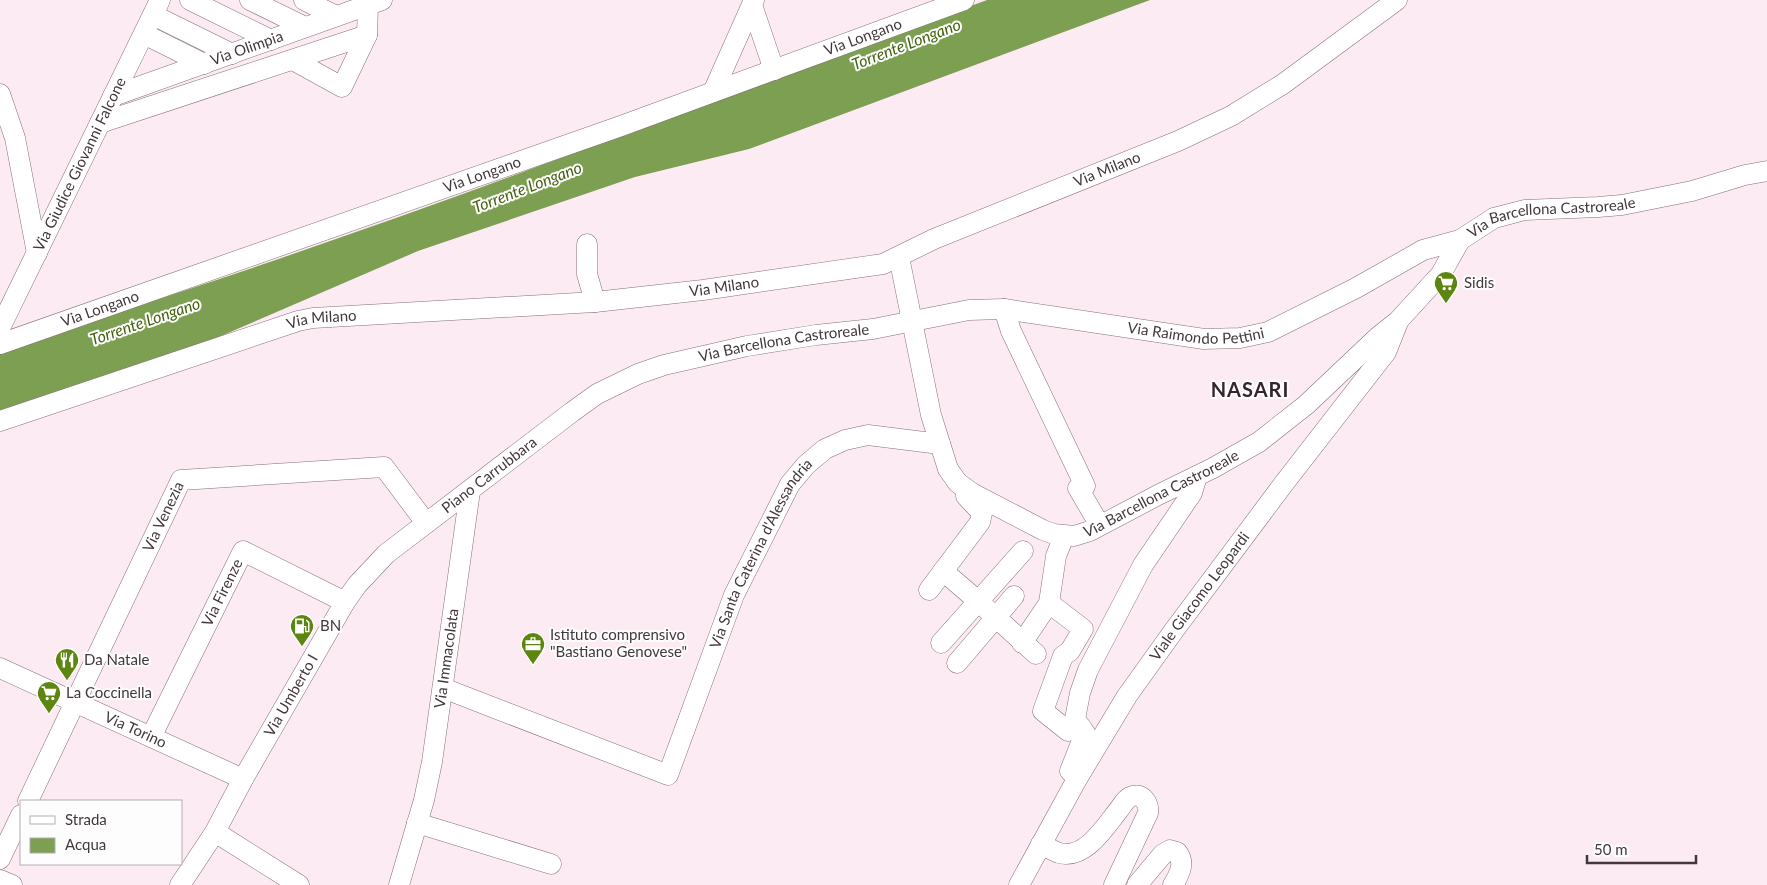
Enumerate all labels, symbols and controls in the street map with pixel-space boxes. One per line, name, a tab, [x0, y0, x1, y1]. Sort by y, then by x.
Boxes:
street label: Via Longano	[821, 14, 904, 59]
water label: Torrente Longano	[849, 14, 963, 73]
street label: Via Olimpia	[208, 26, 285, 69]
street label: Via Giudice Giovanni Falcone	[29, 74, 129, 254]
street label: Via Milano	[1071, 147, 1143, 190]
street label: Via Longano	[440, 152, 523, 196]
water label: Torrente Longano	[470, 157, 584, 216]
street label: Via Barcellona Castroreale	[1464, 193, 1637, 241]
supermarket icon: Sidis	[1433, 270, 1459, 304]
street label: Via Milano	[688, 272, 760, 299]
place label: Sidis	[1464, 273, 1494, 291]
street label: Via Longano	[58, 286, 141, 330]
water label: Torrente Longano	[87, 293, 202, 348]
street label: Via Milano	[284, 306, 357, 332]
street label: Via Raimondo Pettini	[1126, 318, 1266, 347]
street label: Via Barcellona Castroreale	[697, 319, 870, 365]
district label: NASARI	[1211, 377, 1289, 401]
street label: Piano Carrubbara	[438, 432, 540, 516]
street label: Via Barcellona Castroreale	[1081, 445, 1242, 540]
street label: Via Santa Caterina d'Alessandria	[705, 454, 815, 651]
street label: Via Venezia	[138, 478, 187, 554]
street label: Viale Giacomo Leopardi	[1145, 528, 1252, 664]
street label: Via Firenze	[197, 555, 246, 629]
street label: Via Immacolata	[430, 607, 461, 709]
fuel station icon: BN	[289, 613, 315, 647]
place label: BN	[320, 616, 341, 634]
place label: Istituto comprensivo "Bastiano Genovese"	[550, 625, 687, 660]
office icon: Istituto comprensivo "Bastiano Genovese"	[520, 631, 546, 665]
restaurant icon: Da Natale	[54, 647, 80, 681]
place label: Da Natale	[84, 650, 149, 668]
street label: Via Umberto I	[260, 651, 321, 739]
supermarket icon: La Coccinella	[36, 680, 62, 714]
place label: La Coccinella	[66, 683, 152, 701]
street label: Via Torino	[102, 707, 170, 751]
legend	[20, 800, 182, 865]
text: Strada	[65, 810, 107, 828]
scale bar	[1587, 832, 1696, 864]
text: Acqua	[65, 835, 106, 853]
text: 50 m	[1594, 840, 1628, 858]

